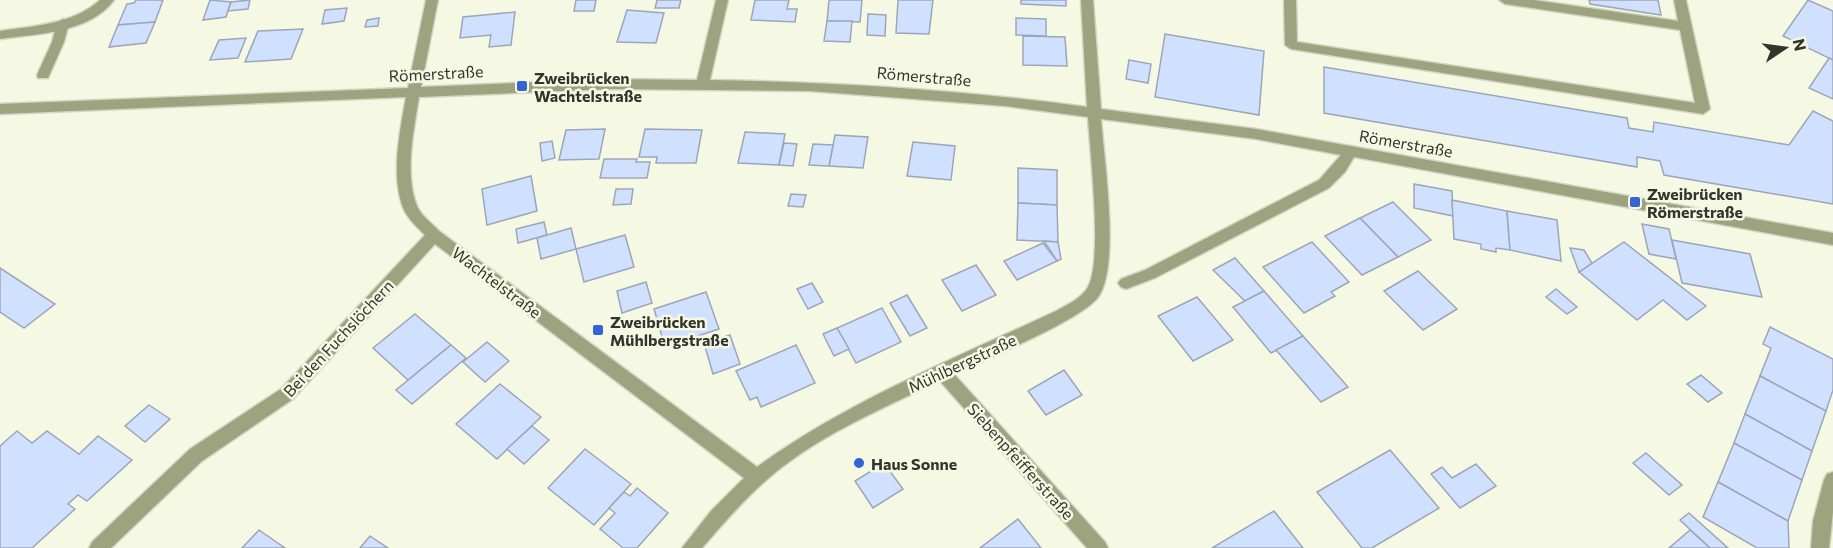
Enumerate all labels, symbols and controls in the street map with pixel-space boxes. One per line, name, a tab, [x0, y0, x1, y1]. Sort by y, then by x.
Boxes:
north arrow	[1755, 18, 1815, 78]
text: N	[1789, 37, 1811, 52]
street label: Römerstraße	[388, 61, 484, 85]
street label: Römerstraße	[876, 62, 972, 90]
place label: Zweibrücken Wachtelstraße	[534, 68, 642, 105]
marker: Zweibrücken Wachtelstraße	[515, 79, 529, 93]
street label: Römerstraße	[1358, 125, 1454, 161]
place label: Zweibrücken Römerstraße	[1647, 184, 1743, 221]
marker: Zweibrücken Römerstraße	[1628, 195, 1642, 209]
street label: Wachtelstraße	[449, 242, 545, 322]
street label: Bei den Fuchslöchern	[279, 276, 397, 400]
place label: Zweibrücken Mühlbergstraße	[610, 312, 729, 349]
marker: Zweibrücken Mühlbergstraße	[591, 323, 605, 337]
street label: Mühlbergstraße	[905, 330, 1019, 396]
street label: Siebenpfeifferstraße	[964, 399, 1078, 523]
place label: Haus Sonne	[871, 454, 957, 473]
marker: Haus Sonne	[852, 456, 866, 470]

